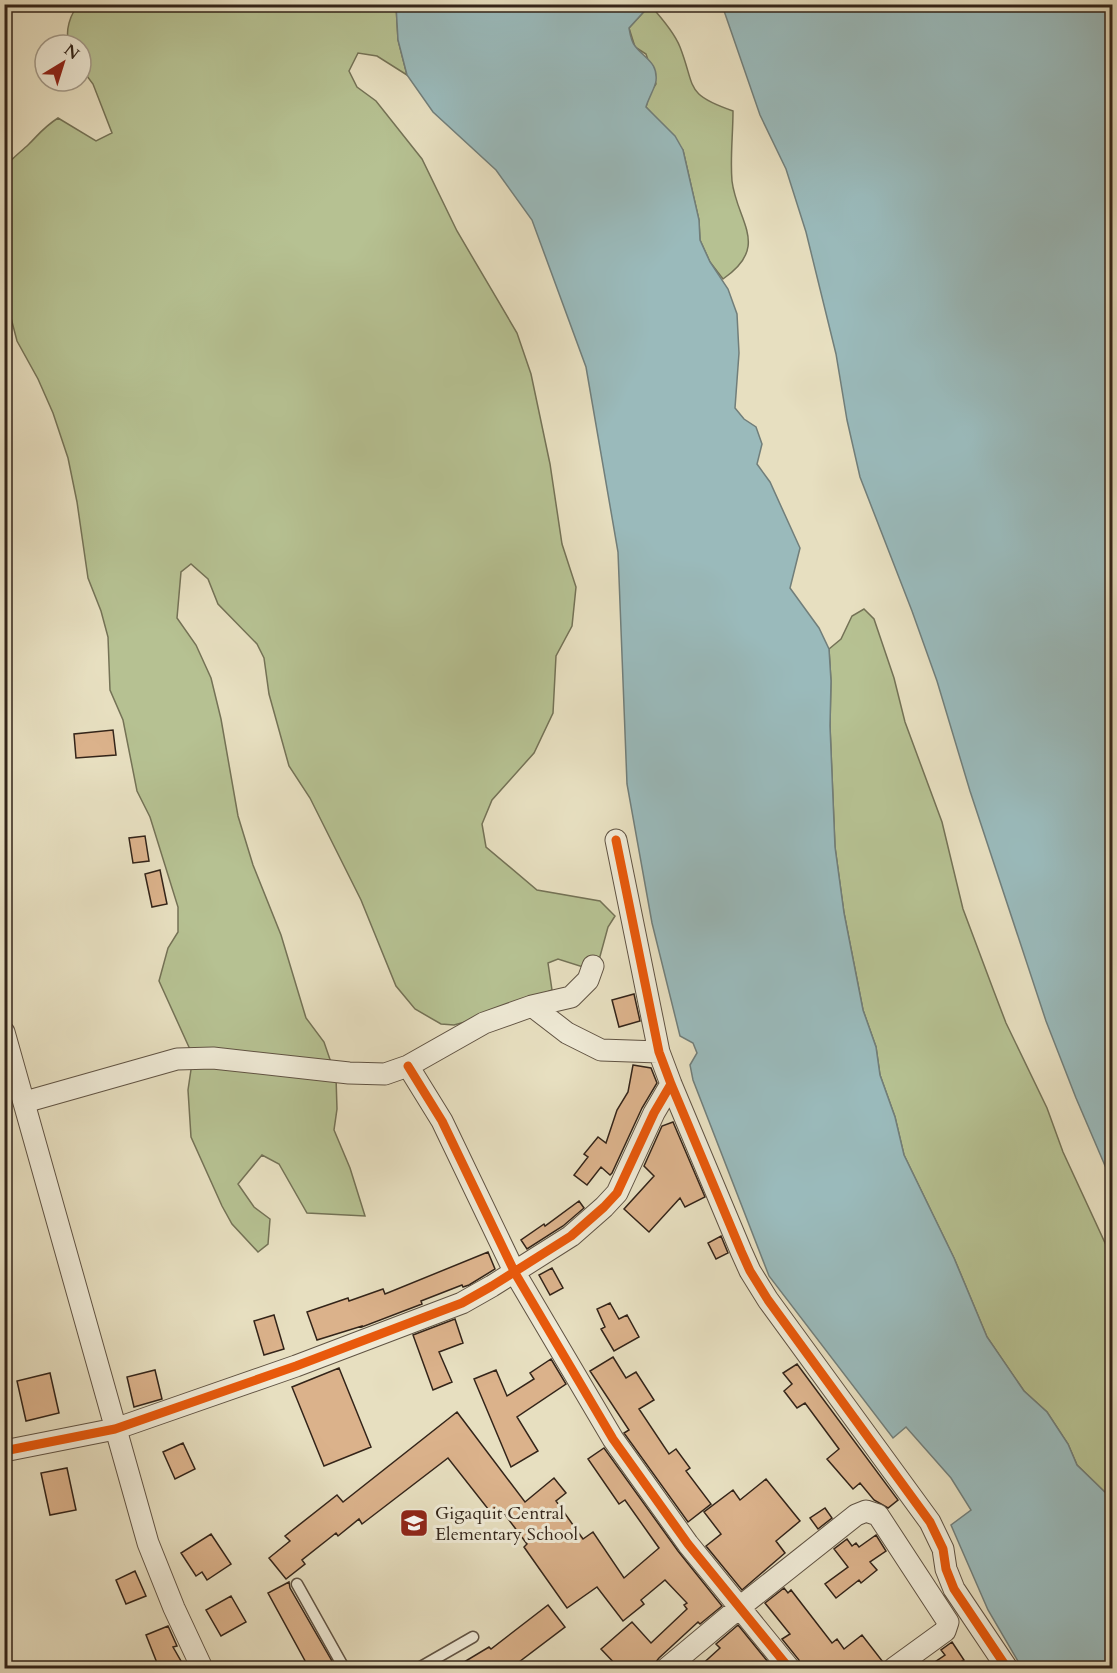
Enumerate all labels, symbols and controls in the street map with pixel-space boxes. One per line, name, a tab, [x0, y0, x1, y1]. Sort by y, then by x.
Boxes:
north arrow	[33, 33, 93, 93]
text: N	[59, 39, 84, 65]
place label: Gigaquit Central Elementary School	[435, 1501, 578, 1547]
school or university icon: Gigaquit Central Elementary School	[398, 1507, 430, 1539]

